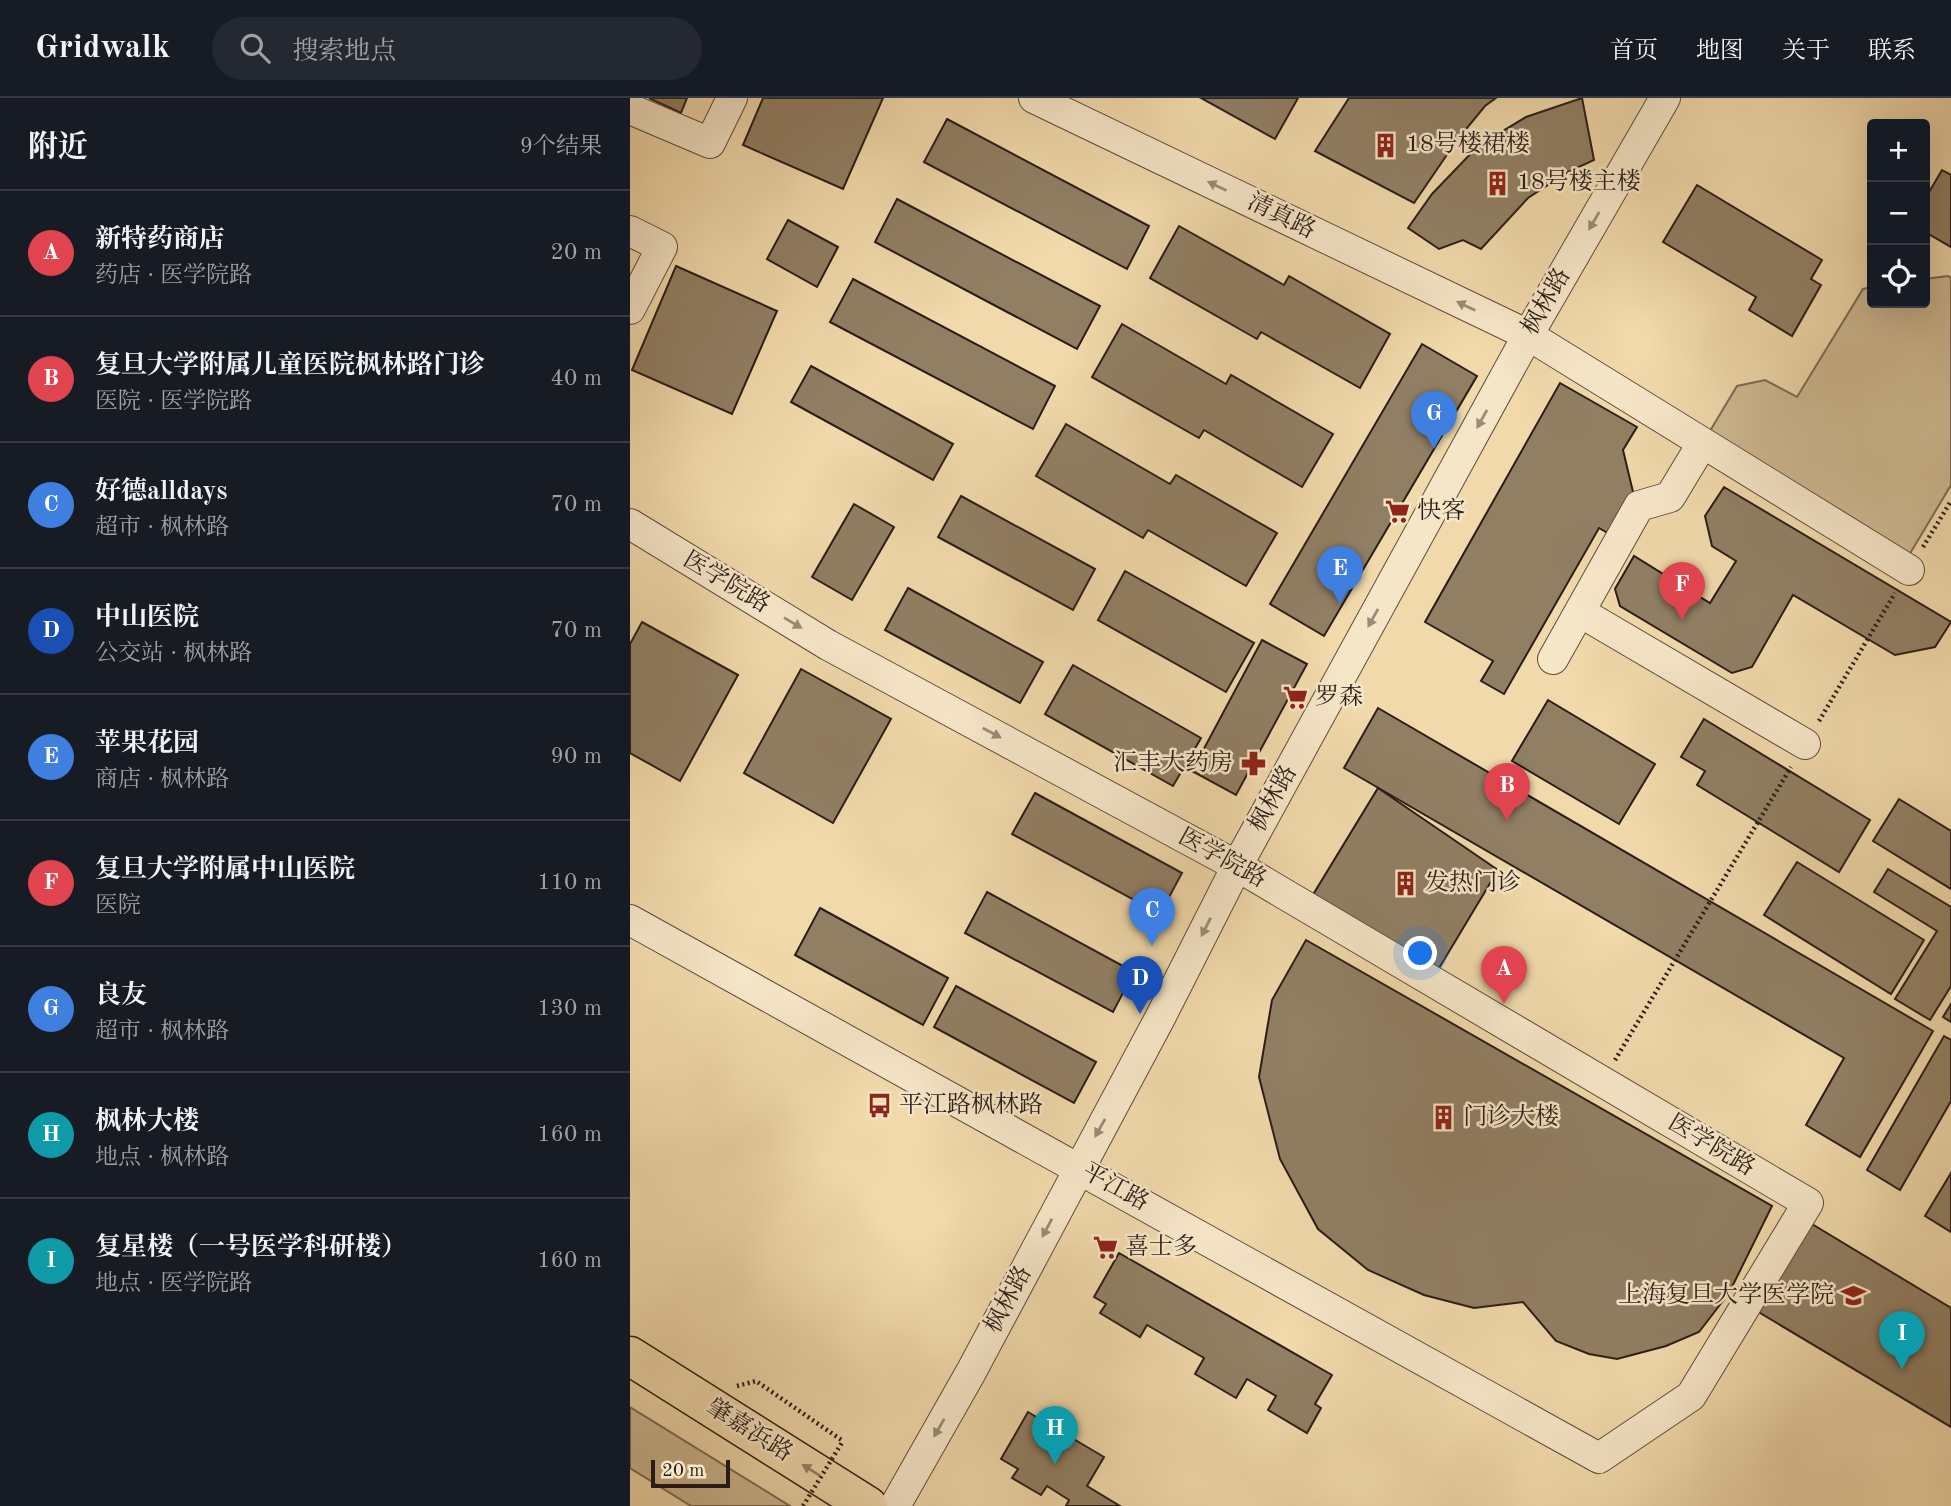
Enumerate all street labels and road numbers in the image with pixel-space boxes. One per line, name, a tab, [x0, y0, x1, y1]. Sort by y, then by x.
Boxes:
street label: 清真路	[1243, 188, 1320, 244]
street label: 枫林路	[1516, 263, 1575, 339]
street label: 医学院路	[679, 545, 775, 618]
street label: 枫林路	[1243, 760, 1302, 836]
street label: 医学院路	[1174, 823, 1271, 893]
street label: 医学院路	[1664, 1108, 1760, 1181]
street label: 平江路	[1078, 1157, 1154, 1216]
street label: 枫林路	[979, 1261, 1036, 1337]
street label: 肇嘉浜路	[702, 1393, 798, 1467]

